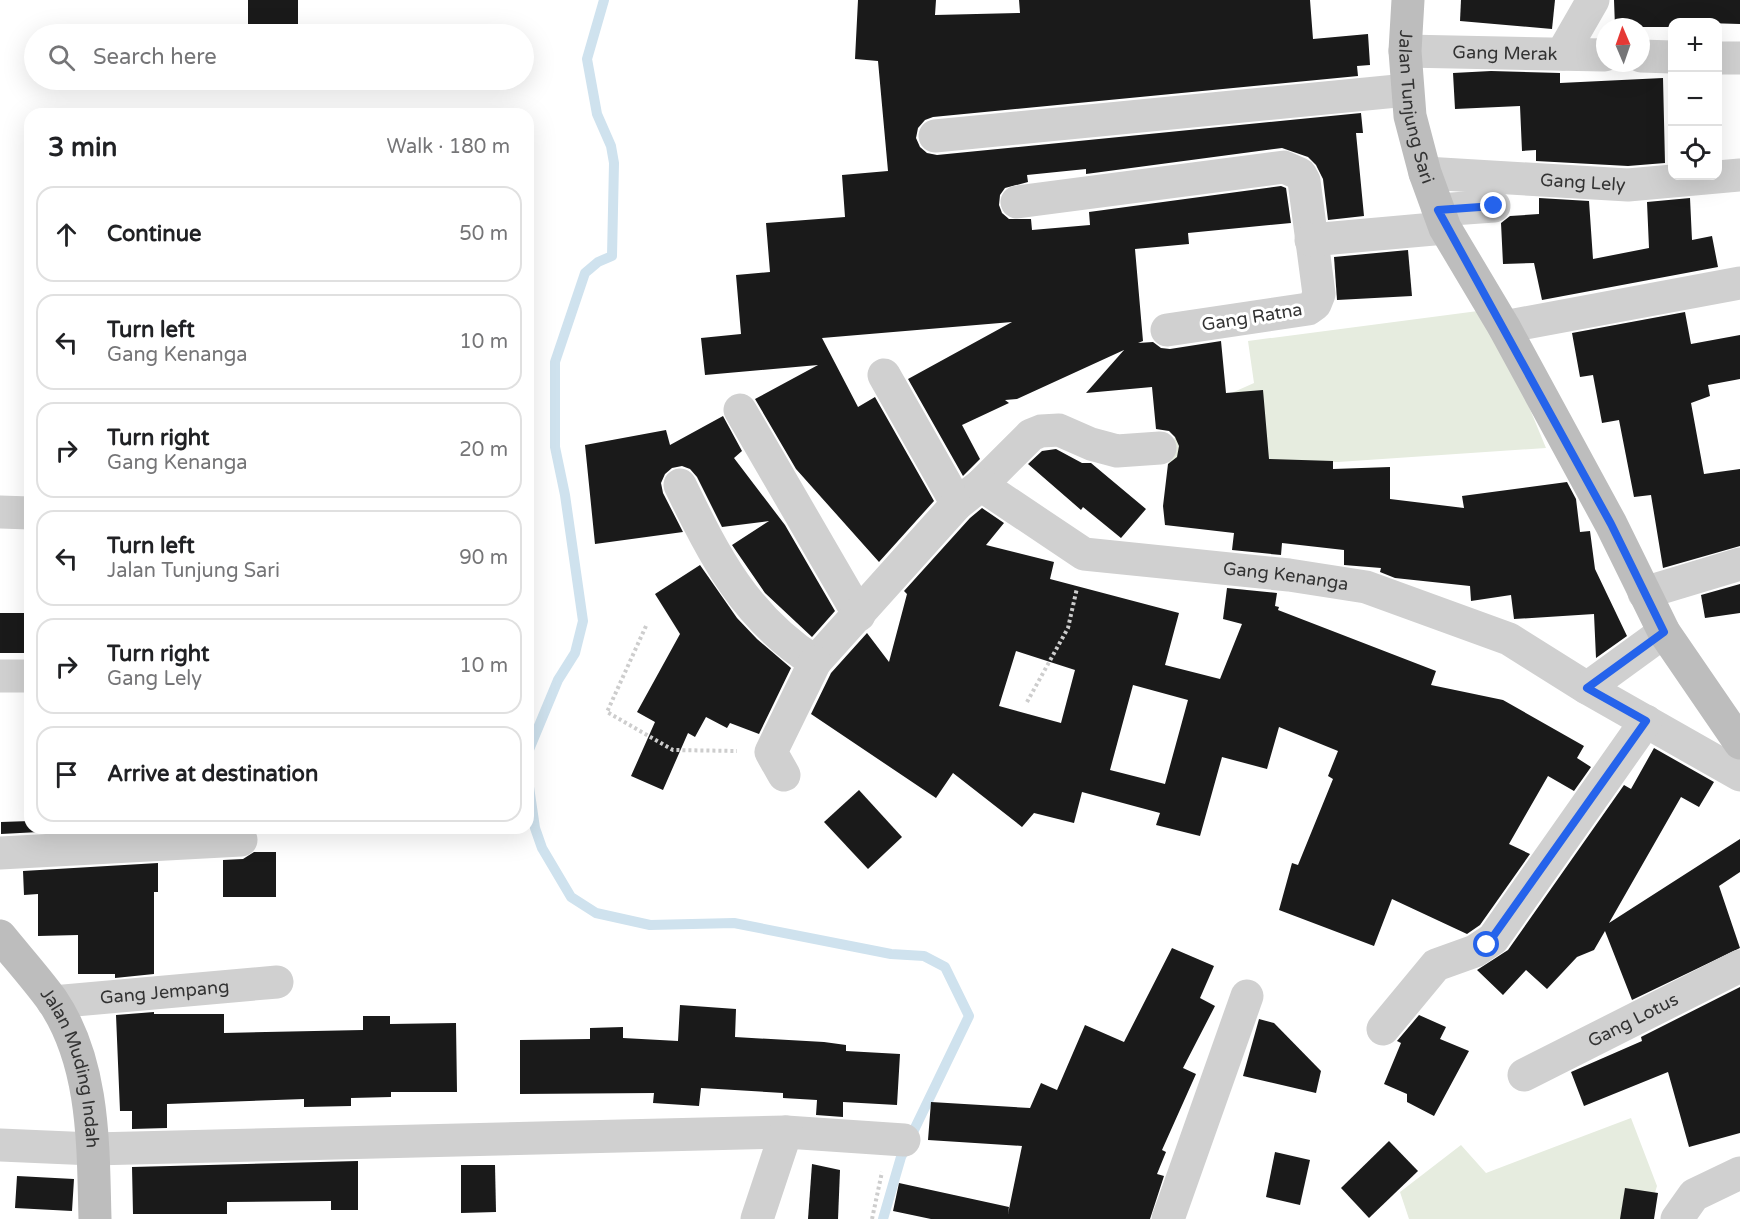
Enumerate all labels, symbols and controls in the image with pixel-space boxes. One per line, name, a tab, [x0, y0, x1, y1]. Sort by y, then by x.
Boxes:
north arrow	[1596, 18, 1650, 72]
map controls	[1668, 18, 1722, 180]
button: +	[1668, 18, 1722, 72]
search box	[24, 24, 534, 90]
street label: Jalan Tunjung Sari	[1394, 29, 1439, 187]
icon: search	[45, 41, 78, 74]
street label: Gang Merak	[1452, 41, 1558, 65]
text: Search here	[93, 44, 217, 70]
button: −	[1668, 72, 1722, 126]
button: locate	[1668, 126, 1722, 180]
text: 3 min	[48, 132, 117, 163]
text: Walk · 180 m	[387, 135, 510, 159]
street label: Gang Lely	[1539, 169, 1626, 196]
route end	[1480, 192, 1506, 218]
icon: ahead	[50, 218, 83, 251]
text: Continue	[107, 221, 202, 247]
text: 50 m	[459, 222, 508, 246]
street label: Gang Ratna	[1200, 298, 1304, 336]
text: Turn left	[107, 317, 195, 343]
icon: left	[50, 326, 83, 359]
text: 10 m	[459, 330, 508, 354]
text: Gang Kenanga	[107, 343, 248, 367]
text: Turn right	[107, 425, 209, 451]
icon: right	[50, 434, 83, 467]
text: 20 m	[459, 438, 508, 462]
text: Gang Kenanga	[107, 451, 248, 475]
text: Turn left	[107, 533, 195, 559]
icon: left	[50, 542, 83, 575]
text: 90 m	[459, 546, 508, 570]
street label: Gang Kenanga	[1222, 557, 1350, 595]
text: Jalan Tunjung Sari	[107, 559, 280, 583]
text: Turn right	[107, 641, 209, 667]
icon: right	[50, 650, 83, 683]
text: 10 m	[459, 654, 508, 678]
text: Gang Lely	[107, 667, 202, 691]
icon: arrive	[50, 758, 83, 791]
text: Arrive at destination	[107, 761, 318, 787]
route start	[1473, 931, 1499, 957]
street label: Gang Jempang	[99, 975, 230, 1009]
street label: Jalan Muding Indah	[36, 983, 104, 1149]
street label: Gang Lotus	[1584, 988, 1682, 1052]

